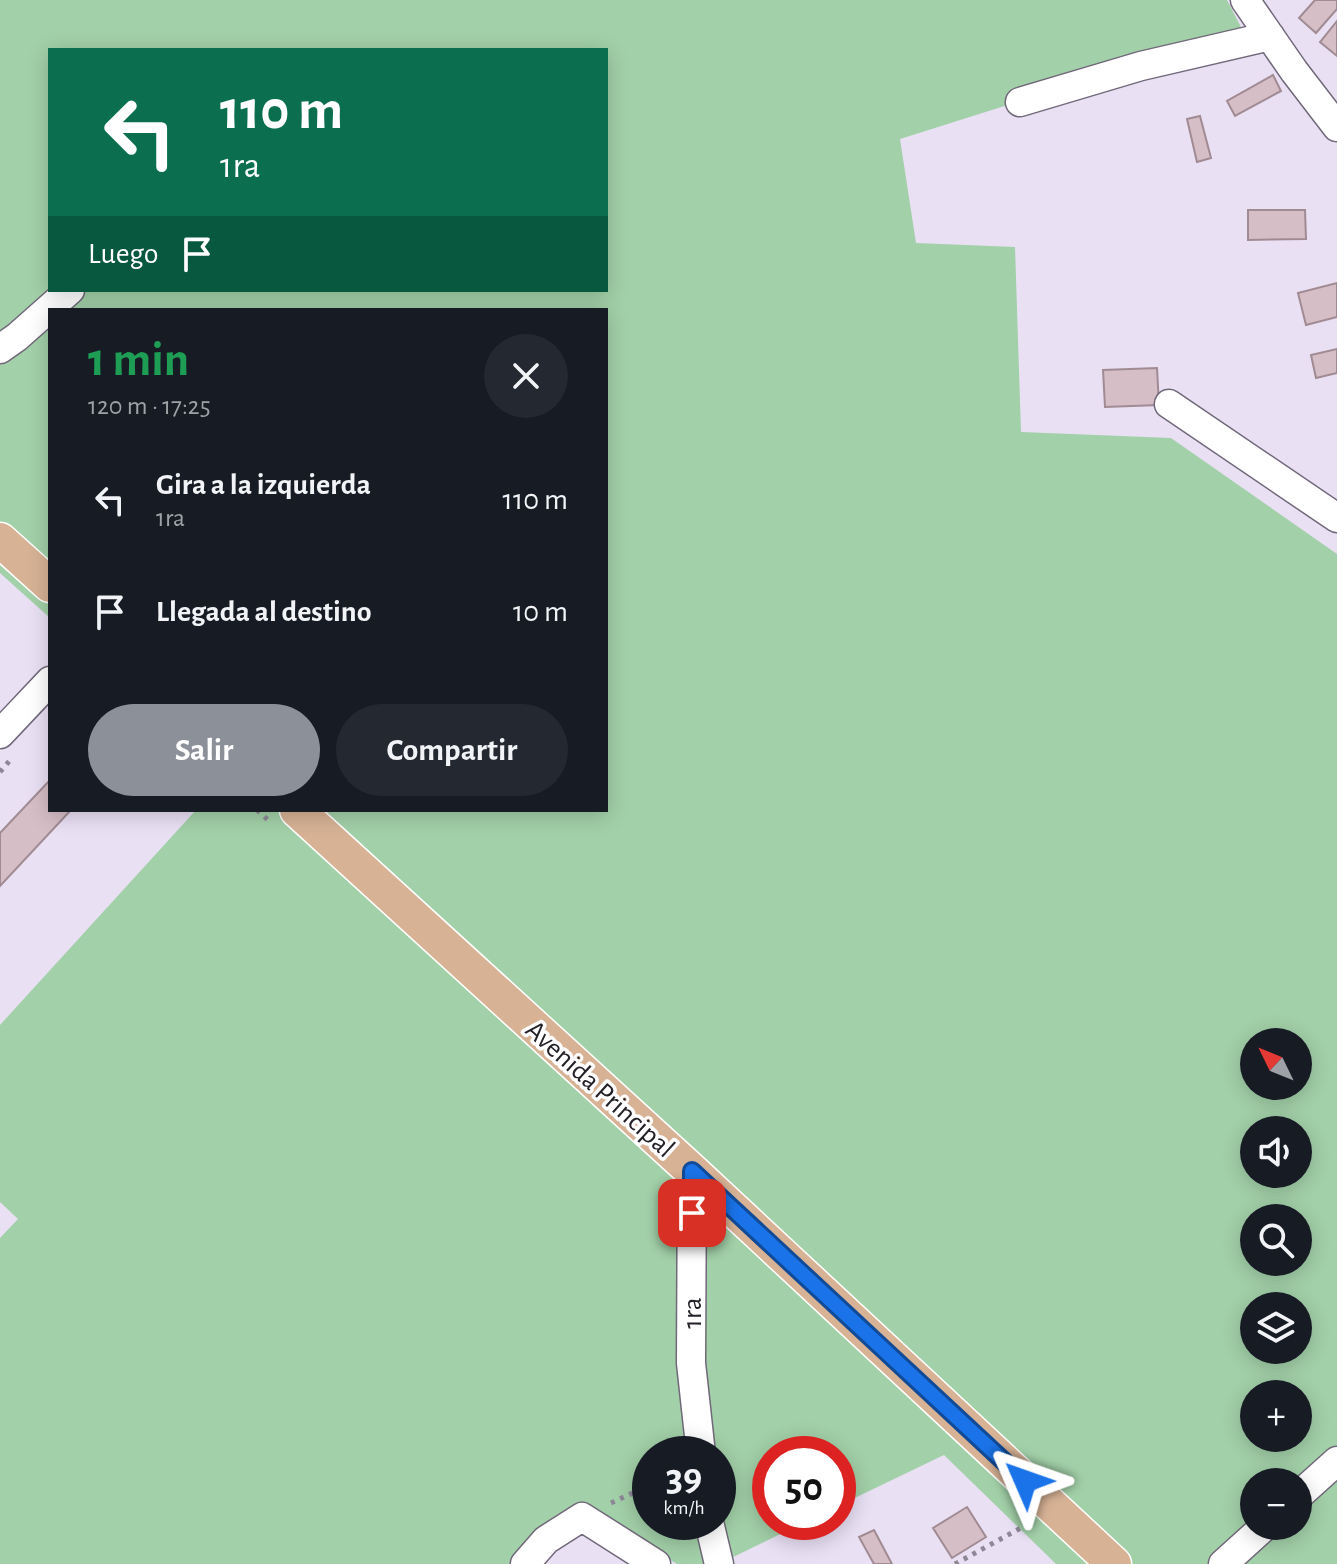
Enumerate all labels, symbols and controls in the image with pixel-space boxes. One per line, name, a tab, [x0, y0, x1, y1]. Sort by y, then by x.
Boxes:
icon: left	[88, 80, 192, 184]
text: 110 m	[220, 83, 343, 139]
text: 1ra	[220, 148, 260, 184]
icon: arrive	[175, 232, 219, 276]
text: Luego	[88, 239, 159, 269]
button: close	[484, 334, 568, 418]
text: 1 min	[88, 337, 189, 385]
text: 120 m · 17:25	[88, 393, 211, 419]
text: Gira a la izquierda	[156, 470, 371, 500]
icon: left	[88, 478, 132, 522]
text: 110 m	[503, 485, 568, 515]
text: 1ra	[156, 505, 185, 531]
icon: arrive	[88, 590, 132, 634]
text: Llegada al destino	[156, 597, 372, 627]
text: 10 m	[513, 597, 568, 627]
button: Salir	[88, 704, 320, 796]
button: Compartir	[336, 704, 568, 796]
street label: Avenida Principal	[520, 1016, 679, 1163]
north arrow	[1240, 1028, 1312, 1100]
map controls	[1240, 1028, 1312, 1540]
button: sound	[1240, 1116, 1312, 1188]
pin	[658, 1179, 726, 1247]
icon: arrive	[670, 1191, 714, 1235]
button: search	[1240, 1204, 1312, 1276]
button: layers	[1240, 1292, 1312, 1364]
street label: 1ra	[679, 1297, 707, 1329]
button: +	[1240, 1380, 1312, 1452]
speed limit sign: 50	[752, 1436, 856, 1540]
position arrow	[983, 1439, 1067, 1523]
text: 39	[666, 1458, 702, 1498]
button: −	[1240, 1468, 1312, 1540]
text: km/h	[663, 1498, 705, 1518]

